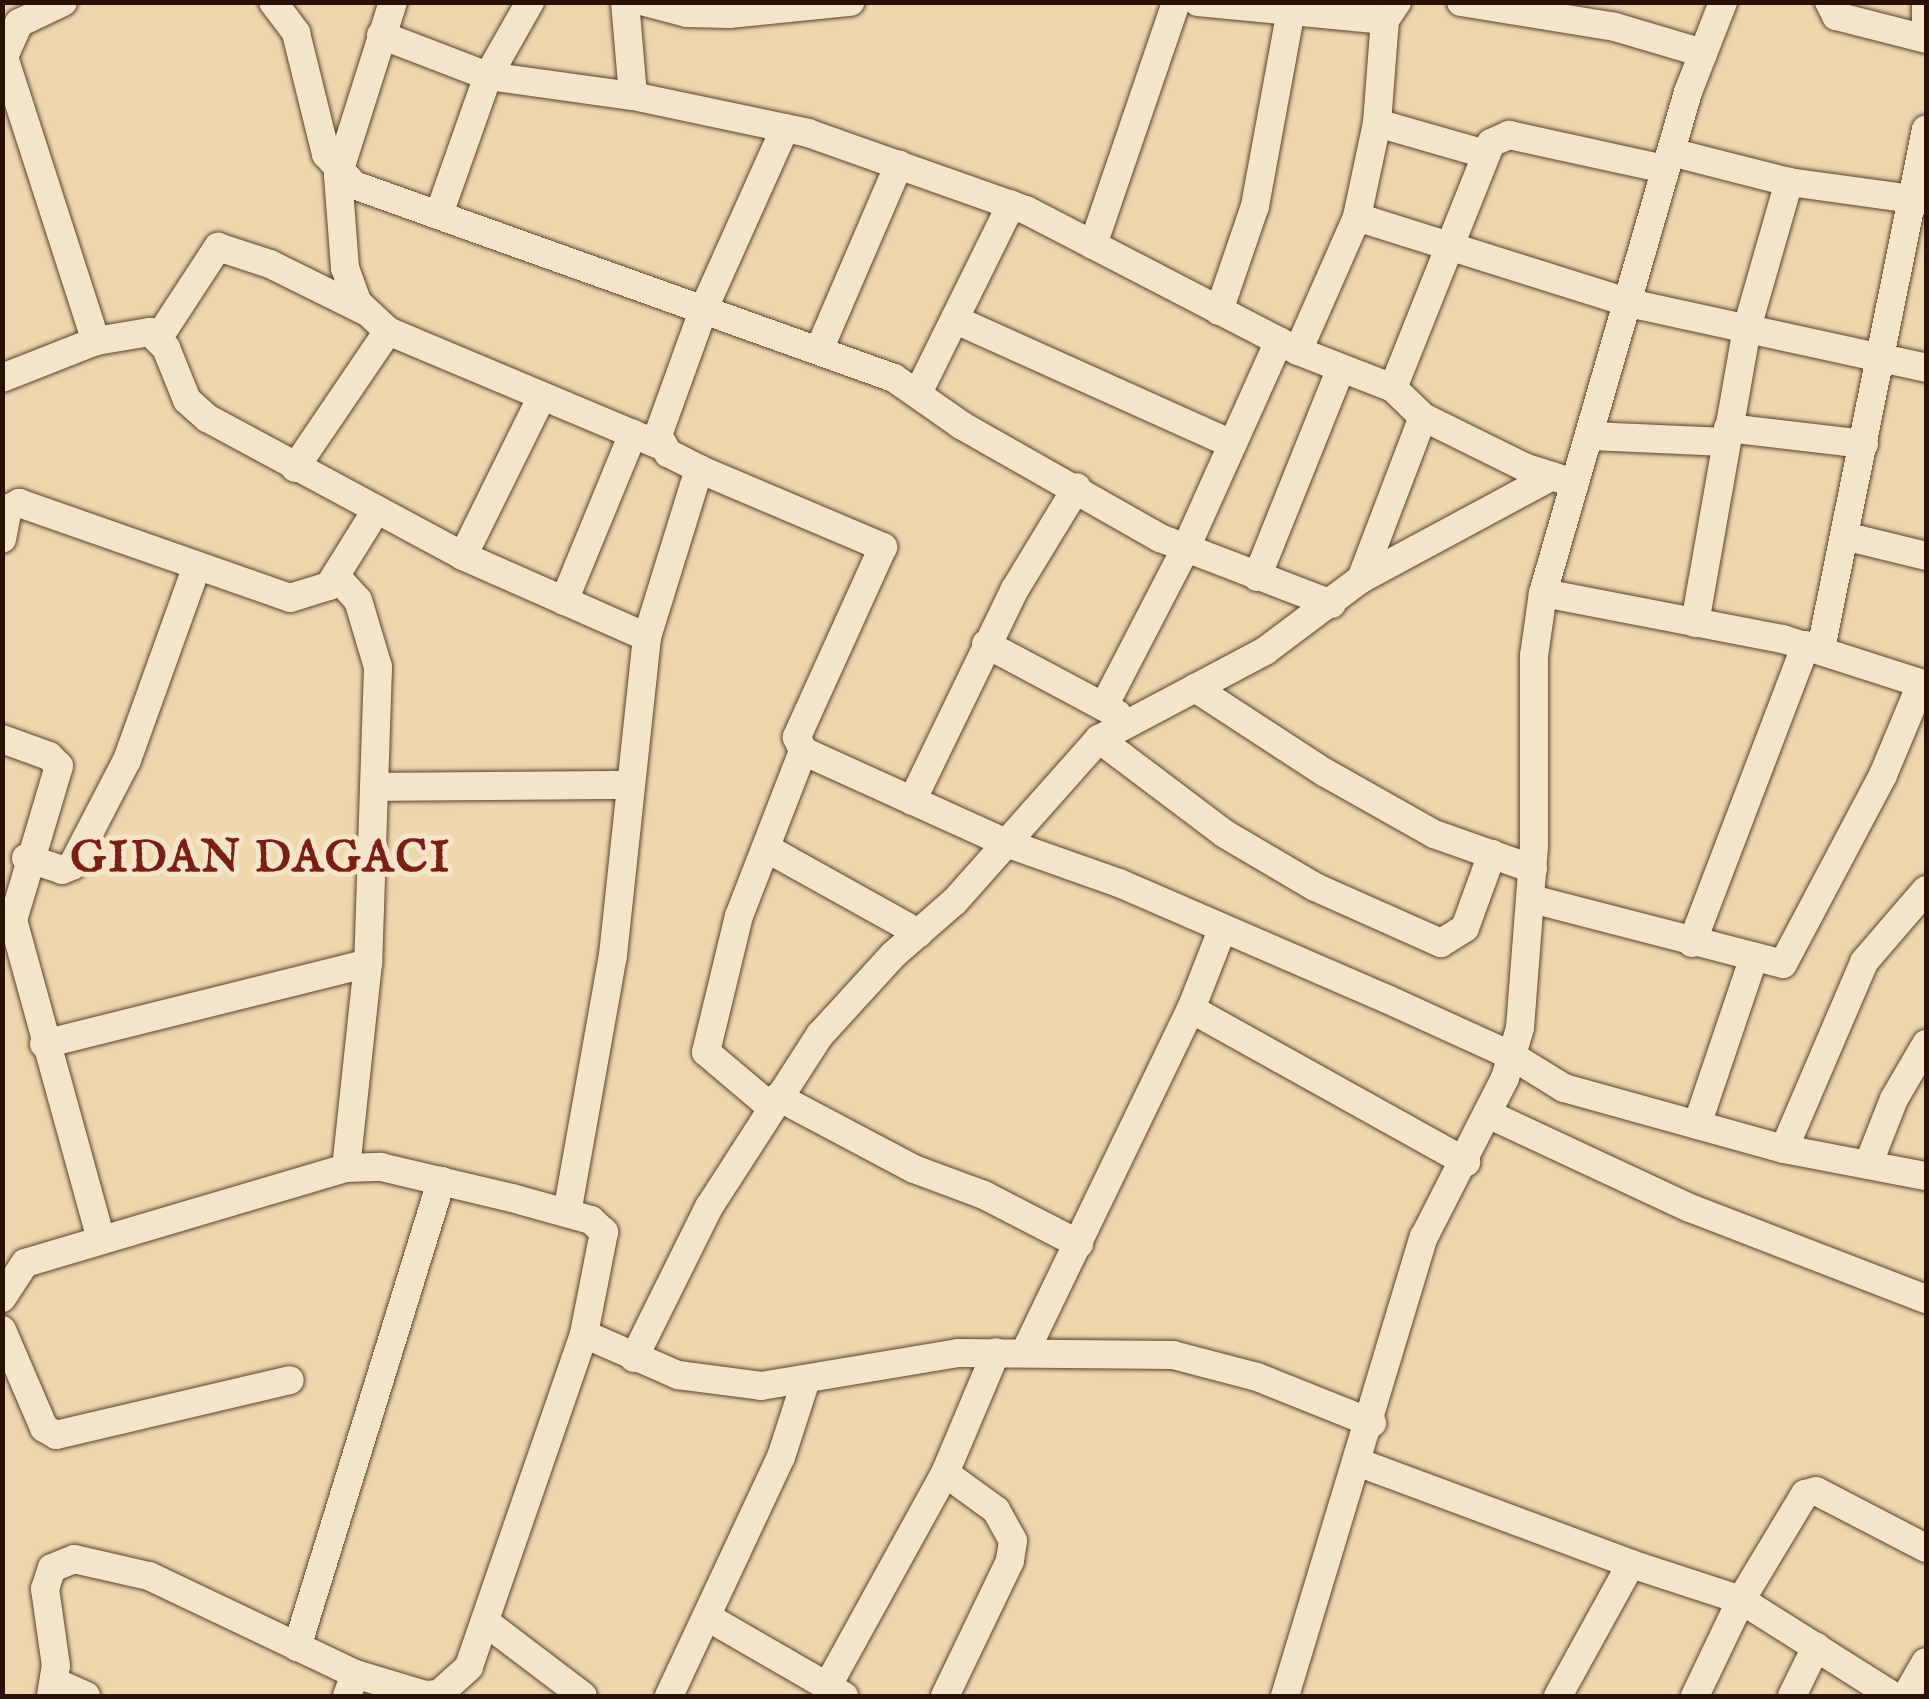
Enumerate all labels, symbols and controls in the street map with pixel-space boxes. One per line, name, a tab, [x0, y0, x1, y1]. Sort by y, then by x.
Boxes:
district label: GIDAN DAGACI	[70, 832, 452, 886]

